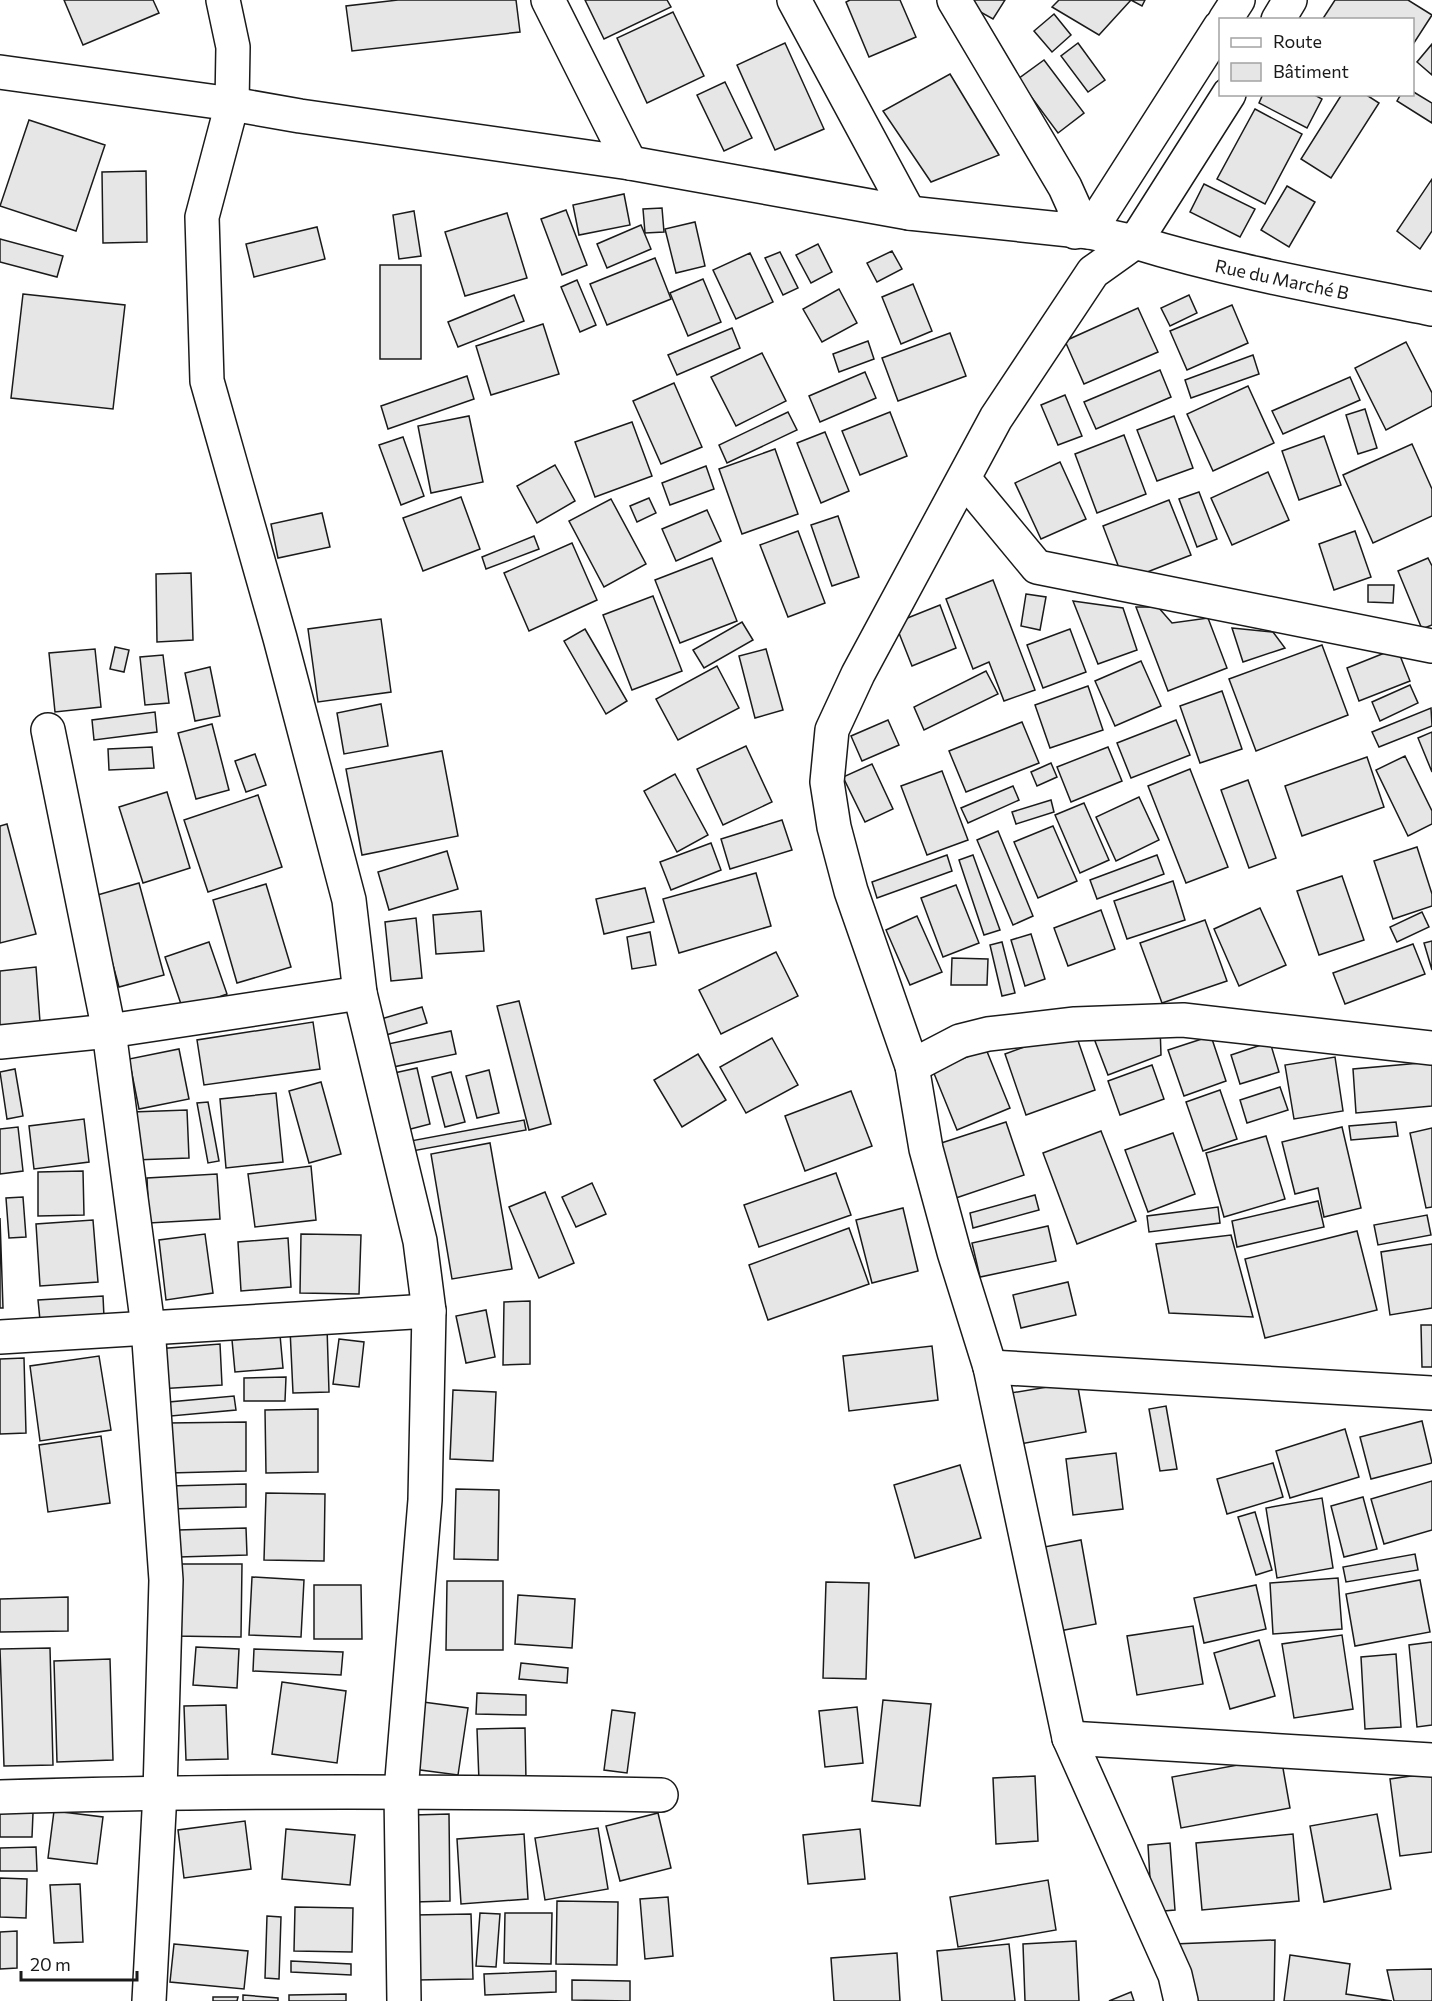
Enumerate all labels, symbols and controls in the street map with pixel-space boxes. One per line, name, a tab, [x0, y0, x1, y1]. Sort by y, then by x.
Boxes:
legend	[1219, 18, 1414, 96]
text: Route	[1273, 30, 1322, 52]
text: Bâtiment	[1273, 60, 1349, 82]
street label: Rue du Marché B	[1213, 254, 1351, 304]
scale bar	[21, 1944, 136, 1982]
text: 20 m	[30, 1953, 71, 1975]

